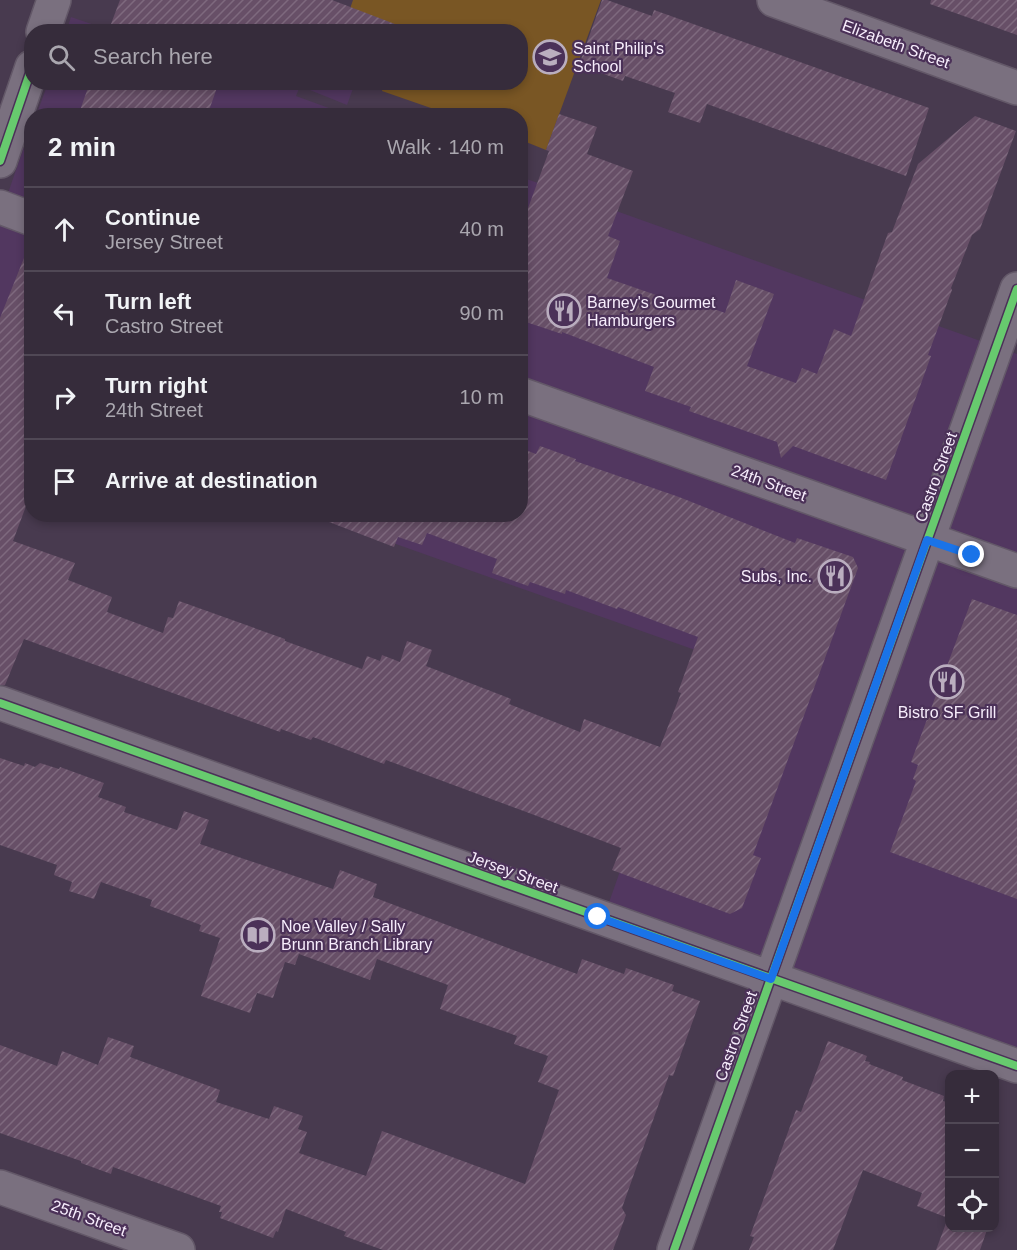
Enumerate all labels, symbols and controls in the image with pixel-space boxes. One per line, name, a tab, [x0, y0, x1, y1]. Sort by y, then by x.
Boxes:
street label: Elizabeth Street	[840, 17, 952, 71]
search box	[24, 24, 528, 90]
school or university icon: Saint Philip's School	[532, 39, 568, 75]
place label: Saint Philip's School	[573, 40, 664, 75]
icon: search	[45, 41, 78, 74]
text: Search here	[93, 44, 213, 69]
text: 2 min	[48, 132, 116, 162]
text: Walk · 140 m	[387, 136, 504, 158]
text: Continue	[105, 205, 200, 230]
icon: ahead	[48, 213, 81, 246]
text: 40 m	[460, 218, 504, 240]
text: Jersey Street	[105, 231, 223, 253]
text: Turn left	[105, 289, 191, 314]
restaurant icon: Barney's Gourmet Hamburgers	[546, 293, 582, 329]
place label: Barney's Gourmet Hamburgers	[587, 294, 716, 329]
icon: left	[48, 297, 81, 330]
text: 90 m	[460, 302, 504, 324]
text: Castro Street	[105, 315, 223, 337]
text: Turn right	[105, 373, 207, 398]
icon: right	[48, 381, 81, 414]
text: 10 m	[460, 386, 504, 408]
text: 24th Street	[105, 399, 203, 421]
street label: Castro Street	[912, 429, 960, 524]
street label: 24th Street	[729, 462, 809, 505]
icon: arrive	[48, 465, 81, 498]
text: Arrive at destination	[105, 468, 318, 493]
route end	[958, 541, 984, 567]
restaurant icon: Subs, Inc.	[817, 558, 853, 594]
place label: Subs, Inc.	[741, 568, 812, 585]
restaurant icon: Bistro SF Grill	[929, 664, 965, 700]
place label: Bistro SF Grill	[898, 704, 996, 721]
street label: Jersey Street	[466, 848, 561, 896]
route start	[584, 903, 610, 929]
library icon: Noe Valley / Sally Brunn Branch Library	[240, 917, 276, 953]
place label: Noe Valley / Sally Brunn Branch Library	[281, 918, 432, 953]
street label: Castro Street	[712, 988, 760, 1083]
map controls	[945, 1070, 999, 1232]
button: +	[945, 1070, 999, 1124]
button: −	[945, 1124, 999, 1178]
button: locate	[945, 1178, 999, 1232]
street label: 25th Street	[49, 1197, 129, 1240]

